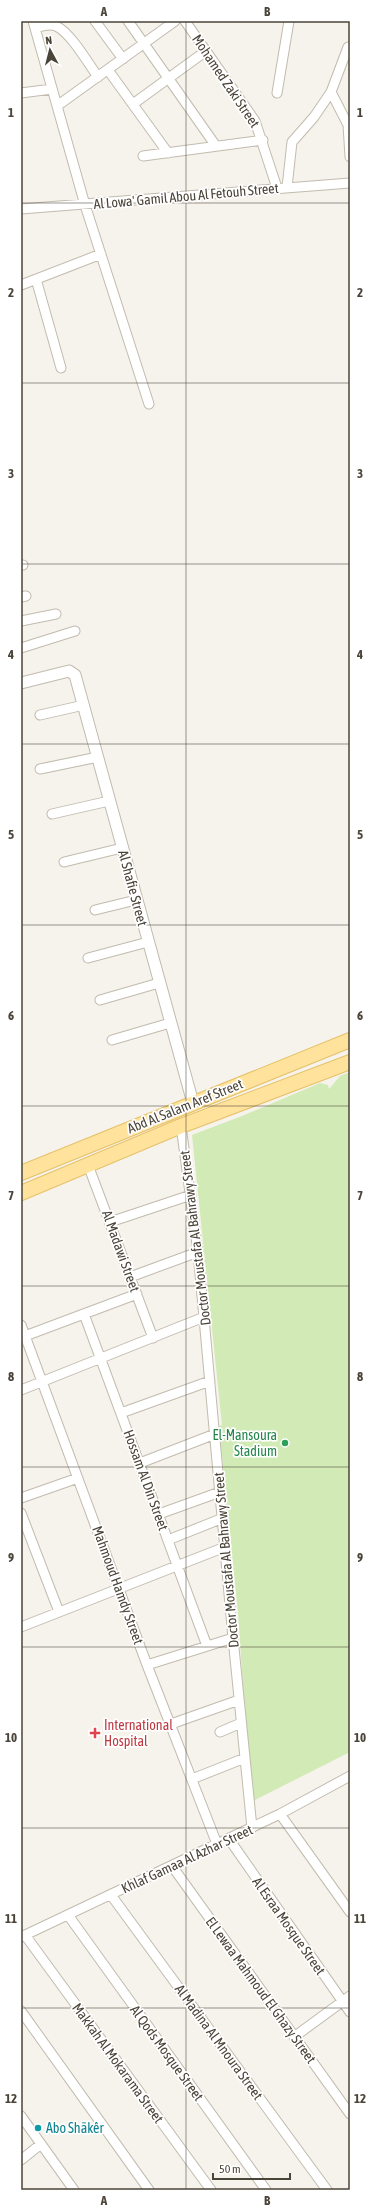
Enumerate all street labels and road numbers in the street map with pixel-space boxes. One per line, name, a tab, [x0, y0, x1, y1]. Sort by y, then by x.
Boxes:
street label: Mohamed Zaki Street	[189, 32, 263, 130]
street label: Al Lowa' Gamil Abou Al Fetouh Street	[93, 180, 279, 212]
street label: Al Shafie Street	[115, 848, 151, 928]
street label: Abd Al Salam Aref Street	[125, 1076, 245, 1136]
street label: Doctor Moustafa Al Bahrawy Street	[176, 1150, 214, 1326]
street label: Al Madawi Street	[99, 1208, 143, 1294]
street label: Hossam Al Din Street	[120, 1427, 172, 1533]
street label: Doctor Moustafa Al Bahrawy Street	[210, 1472, 242, 1648]
street label: Mahmoud Hamdy Street	[89, 1524, 147, 1646]
street label: Khlaf Gamaa Al Azhar Street	[119, 1822, 255, 1896]
street label: Al Esraa Mosque Street	[249, 1874, 329, 1978]
street label: El Lewaa Mahmoud El Ghazy Street	[203, 1914, 319, 2066]
street label: Al Madina Al Mnoura Street	[172, 1981, 266, 2103]
street label: Makkah Al Mokarama Street	[69, 2000, 167, 2126]
street label: Al Qods Mosque Street	[127, 2002, 207, 2104]

